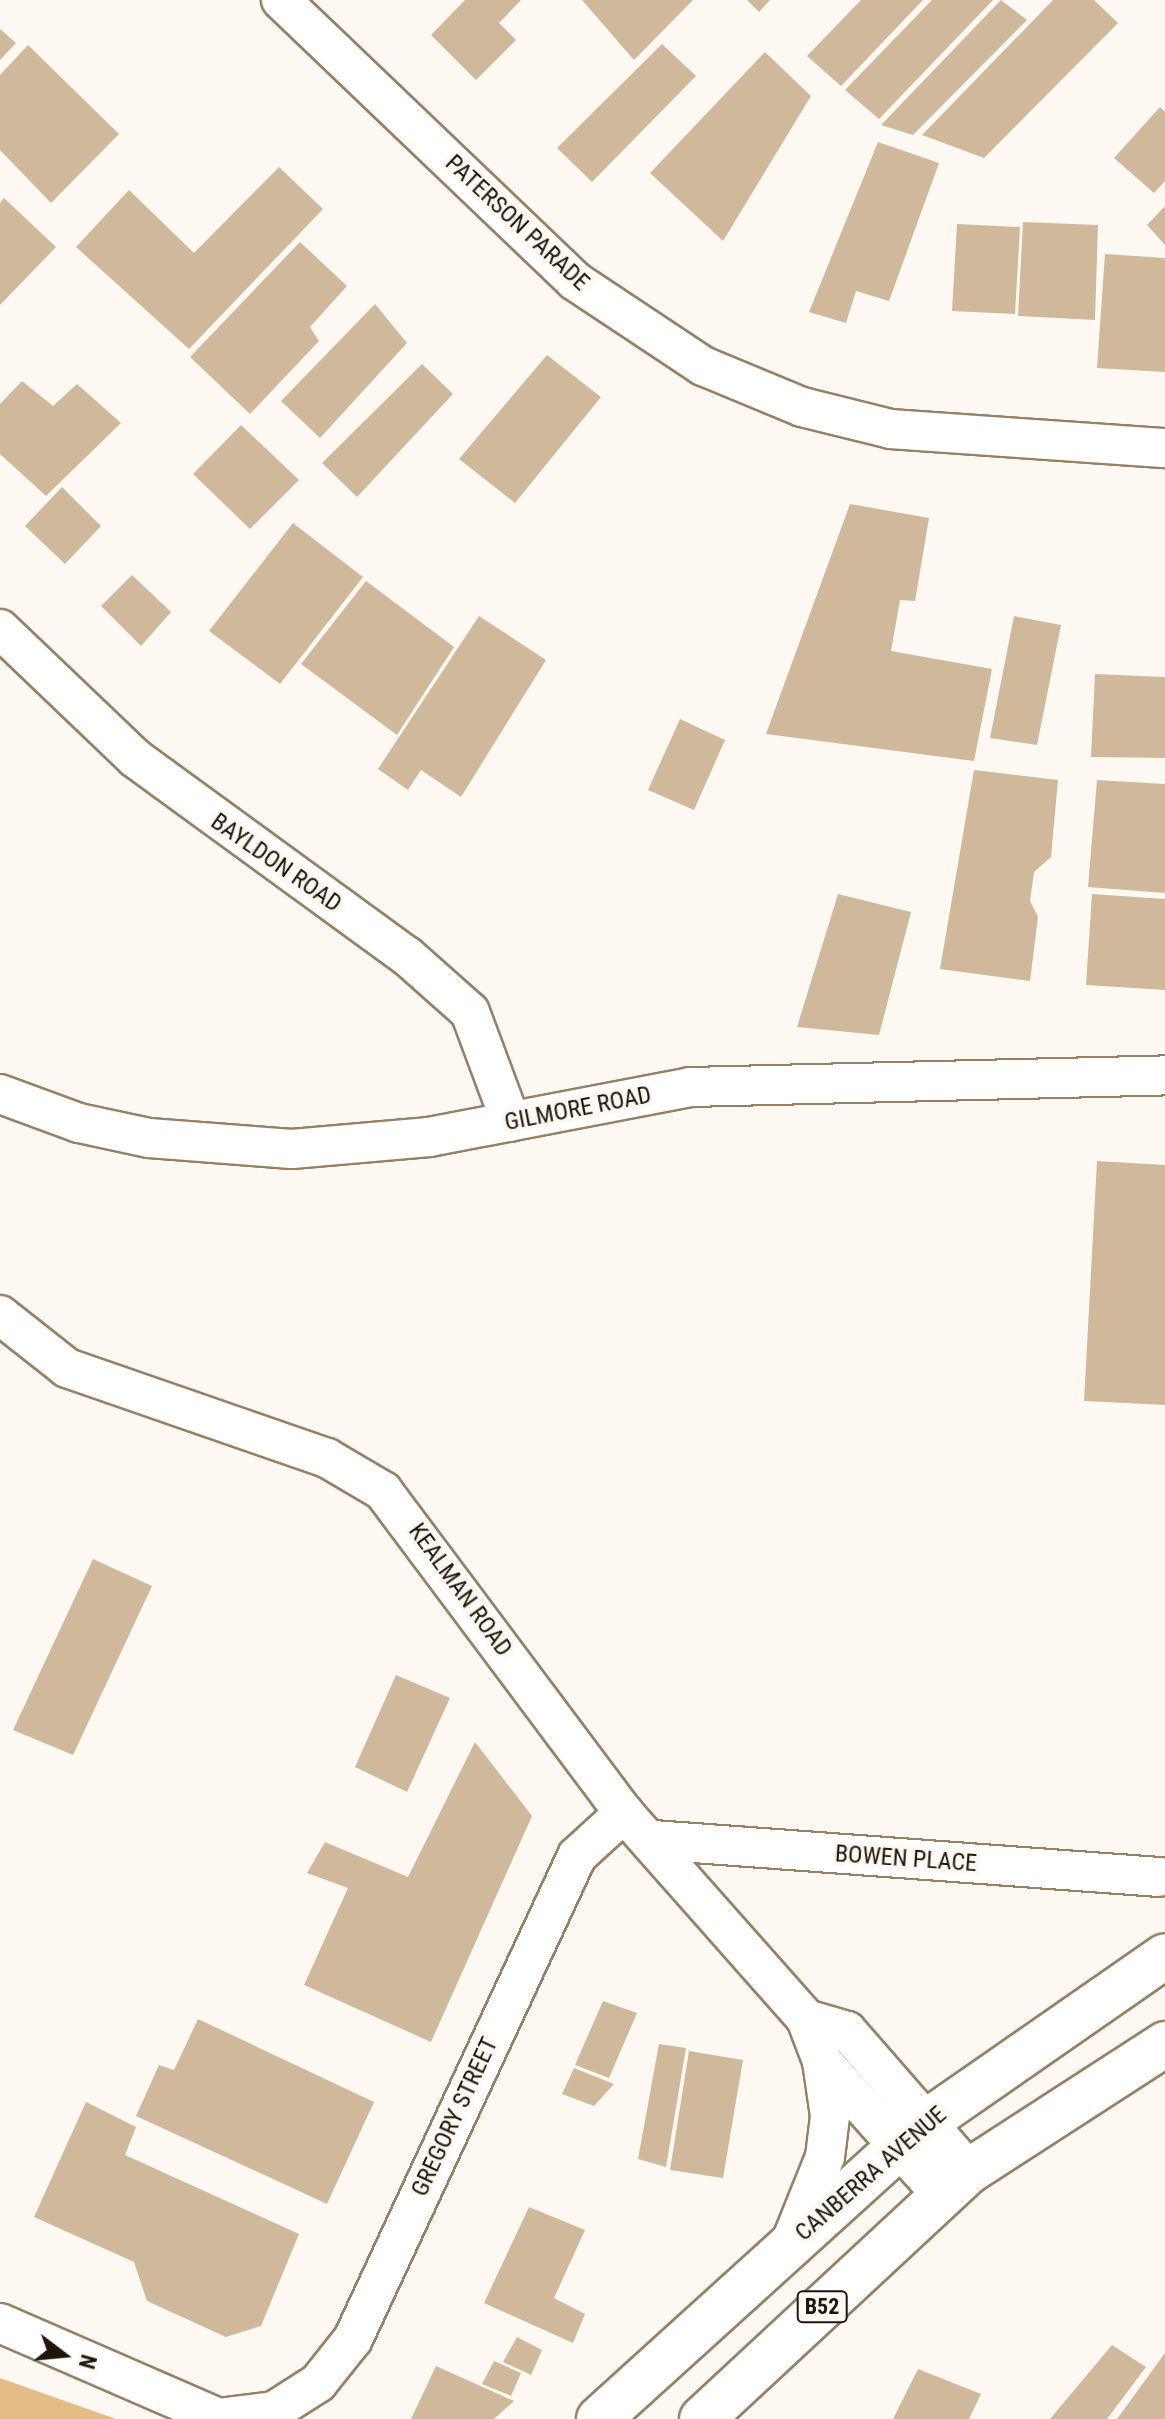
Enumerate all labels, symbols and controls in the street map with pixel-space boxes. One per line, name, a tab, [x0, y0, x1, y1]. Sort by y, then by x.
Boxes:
street label: PATERSON PARADE	[439, 149, 595, 297]
street label: BAYLDON ROAD	[205, 807, 347, 919]
street label: GILMORE ROAD	[502, 1081, 654, 1137]
street label: KEALMAN ROAD	[402, 1518, 518, 1662]
street label: BOWEN PLACE	[834, 1840, 978, 1878]
street label: GREGORY STREET	[406, 2033, 504, 2201]
street label: CANBERRA AVENUE	[790, 2101, 952, 2247]
road number: B52	[796, 2289, 848, 2325]
north arrow	[24, 2315, 104, 2395]
text: N	[74, 2352, 101, 2372]

